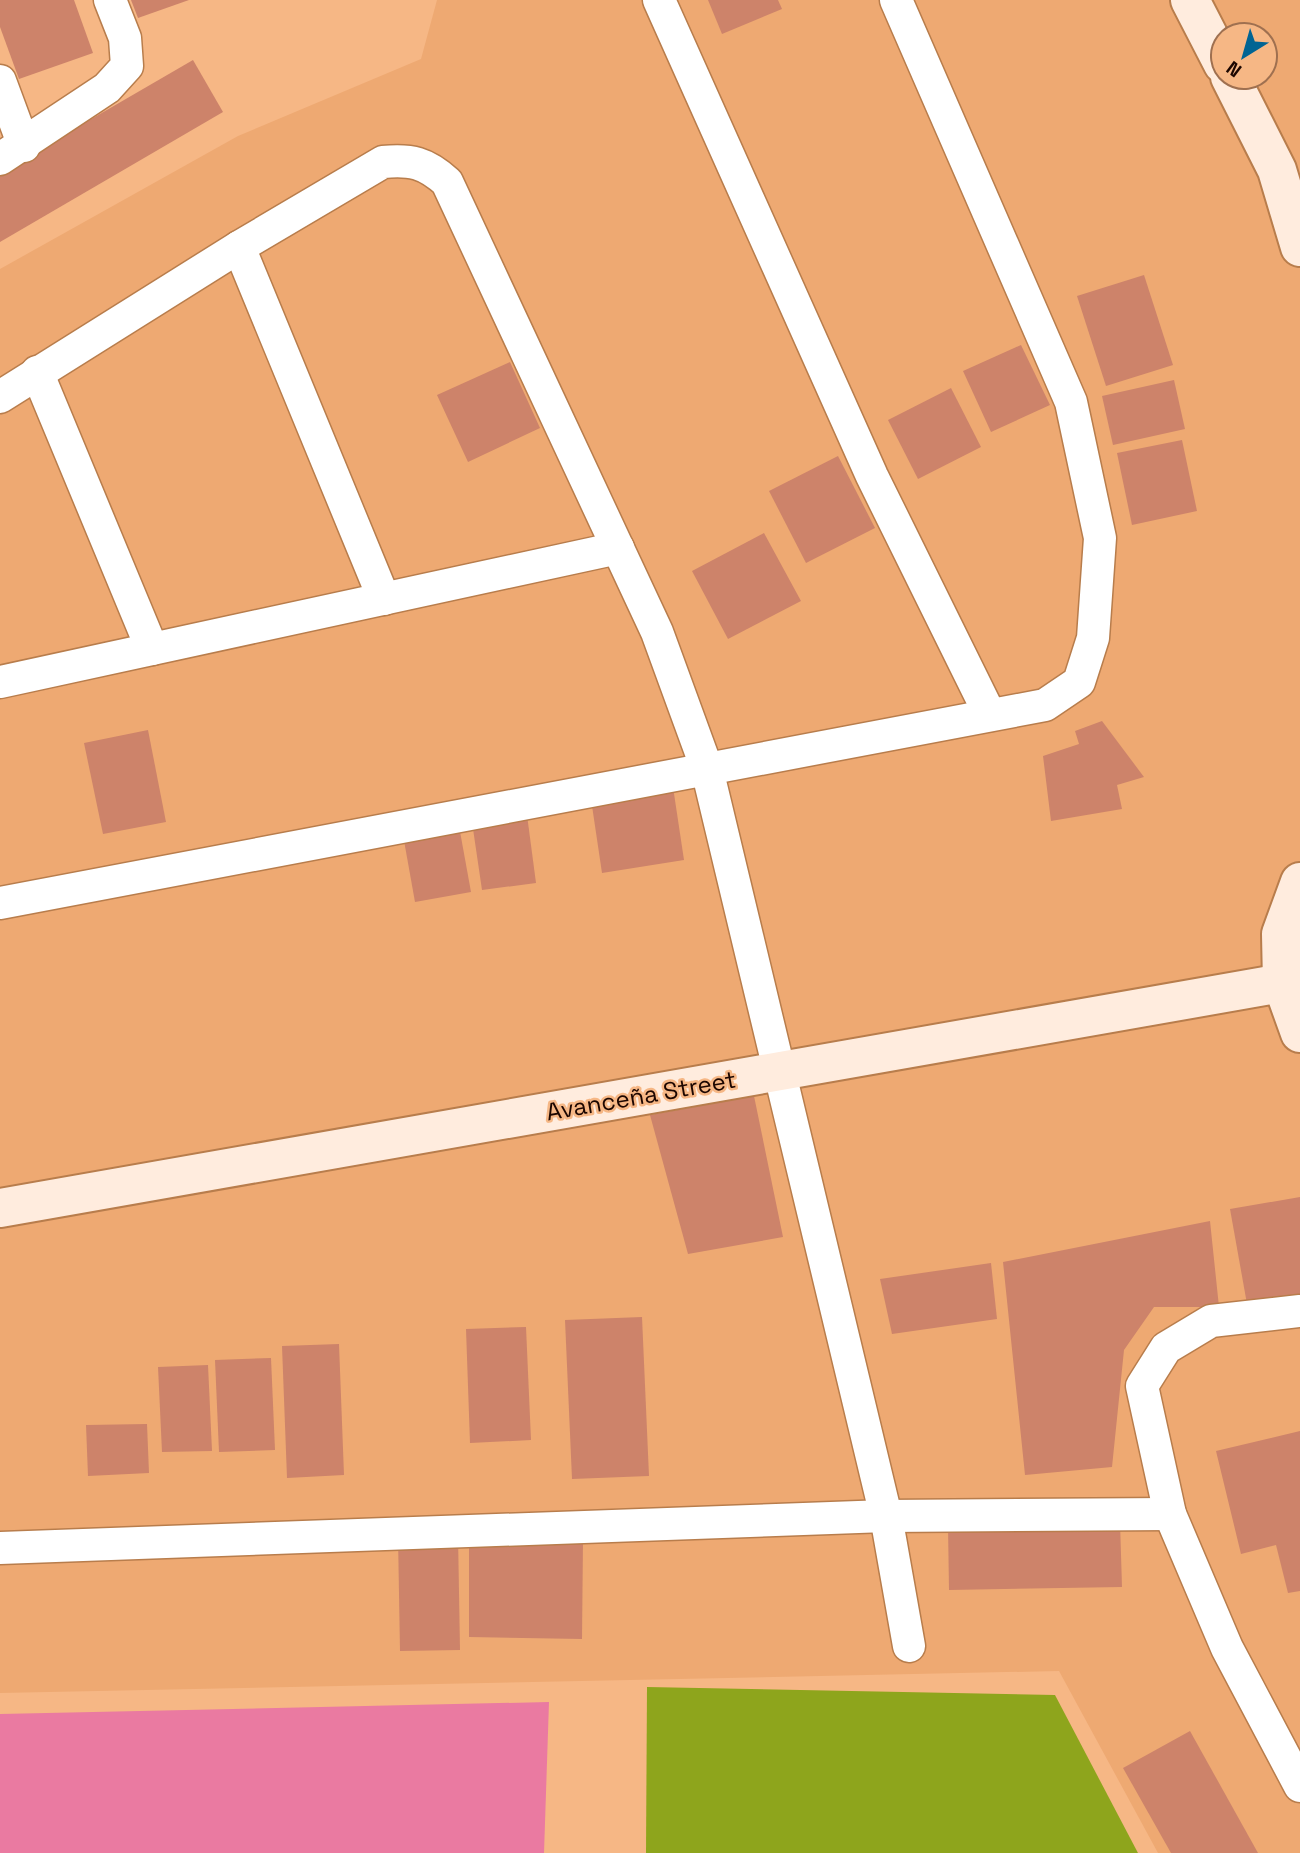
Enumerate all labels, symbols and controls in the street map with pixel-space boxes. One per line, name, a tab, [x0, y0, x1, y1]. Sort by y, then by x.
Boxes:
north arrow	[1209, 21, 1279, 91]
text: N	[1221, 55, 1247, 83]
street label: Avanceña Street	[544, 1064, 738, 1127]

